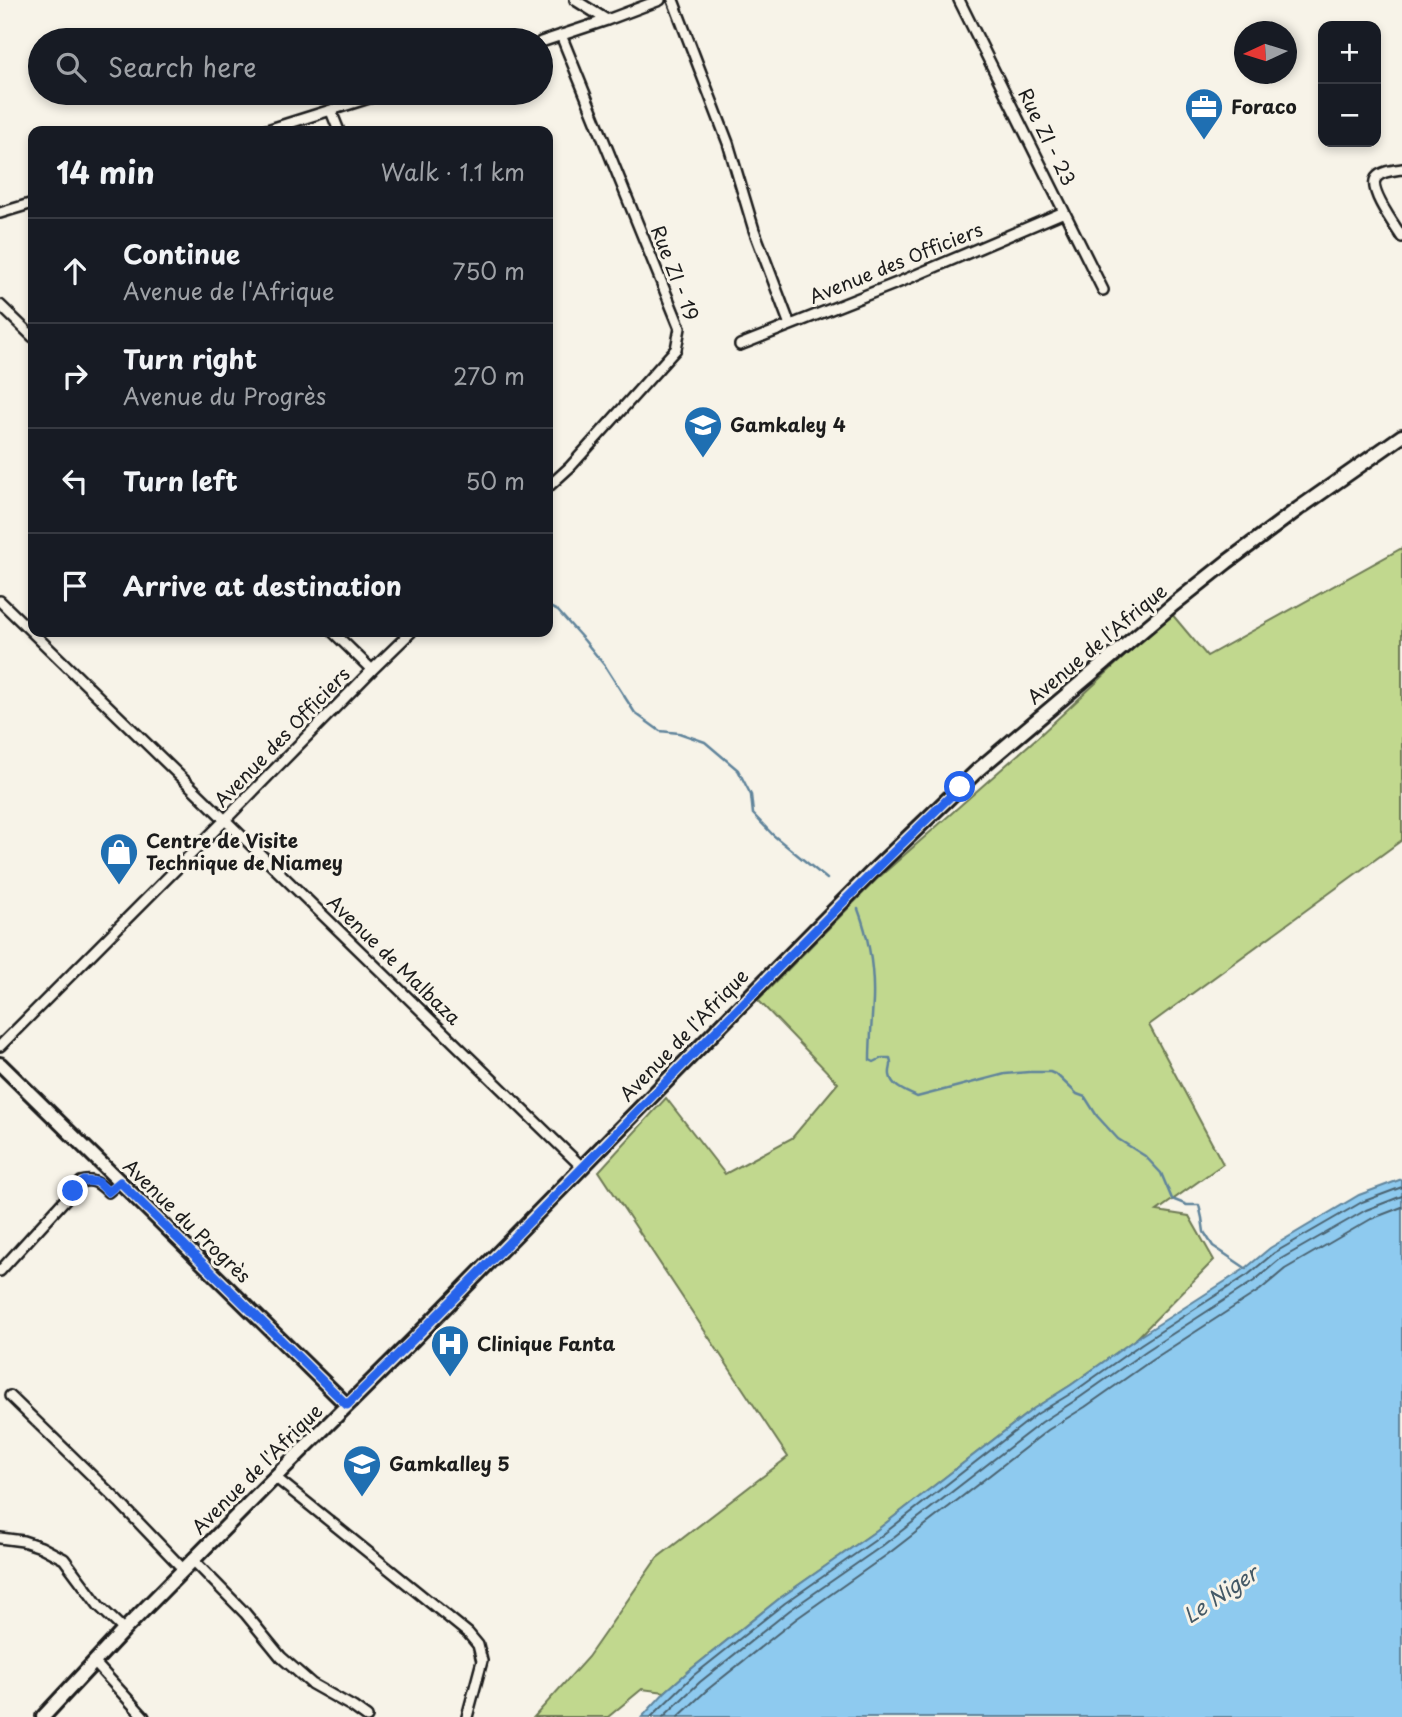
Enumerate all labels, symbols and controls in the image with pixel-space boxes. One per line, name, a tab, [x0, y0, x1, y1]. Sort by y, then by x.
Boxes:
north arrow	[1234, 21, 1297, 84]
map controls	[1318, 21, 1381, 147]
button: +	[1318, 21, 1381, 84]
search box	[28, 28, 553, 105]
text: Search here	[108, 47, 257, 86]
icon: search	[52, 48, 90, 86]
street label: Rue ZI - 23	[1012, 83, 1084, 190]
button: −	[1318, 84, 1381, 147]
office icon: Foraco	[1183, 86, 1225, 141]
place label: Foraco	[1231, 92, 1297, 120]
text: 14 min	[56, 149, 155, 194]
text: Walk · 1.1 km	[381, 154, 525, 189]
street label: Avenue des Officiers	[805, 214, 987, 310]
street label: Rue ZI - 19	[645, 221, 707, 324]
text: Continue	[123, 234, 240, 273]
icon: ahead	[56, 252, 94, 290]
text: 750 m	[452, 253, 525, 288]
text: Avenue de l'Afrique	[123, 273, 334, 308]
text: Turn right	[123, 339, 257, 378]
icon: right	[56, 357, 94, 395]
text: 270 m	[453, 358, 525, 393]
text: Avenue du Progrès	[123, 378, 326, 413]
school or university icon: Gamkaley 4	[682, 404, 724, 459]
place label: Gamkaley 4	[730, 410, 846, 438]
text: Turn left	[123, 461, 238, 500]
icon: left	[56, 462, 94, 500]
text: 50 m	[465, 463, 525, 498]
text: Arrive at destination	[123, 566, 402, 605]
icon: arrive	[56, 567, 94, 605]
street label: Avenue de l'Afrique	[1020, 576, 1172, 710]
street label: Avenue des Officiers	[207, 660, 356, 813]
route start	[944, 771, 975, 802]
place label: Centre de Visite Technique de Niamey	[146, 826, 343, 876]
shop icon: Centre de Visite Technique de Niamey	[98, 831, 140, 886]
street label: Avenue de Malbaza	[321, 888, 468, 1031]
street label: Avenue de l'Afrique	[613, 962, 754, 1107]
street label: Avenue du Progrès	[118, 1152, 258, 1289]
route end	[57, 1175, 88, 1206]
hospital icon: Clinique Fanta	[429, 1323, 471, 1378]
place label: Clinique Fanta	[477, 1329, 616, 1357]
street label: Avenue de l'Afrique	[185, 1397, 328, 1540]
school or university icon: Gamkalley 5	[341, 1443, 383, 1498]
place label: Gamkalley 5	[389, 1449, 510, 1477]
water label: Le Niger	[1176, 1555, 1266, 1630]

